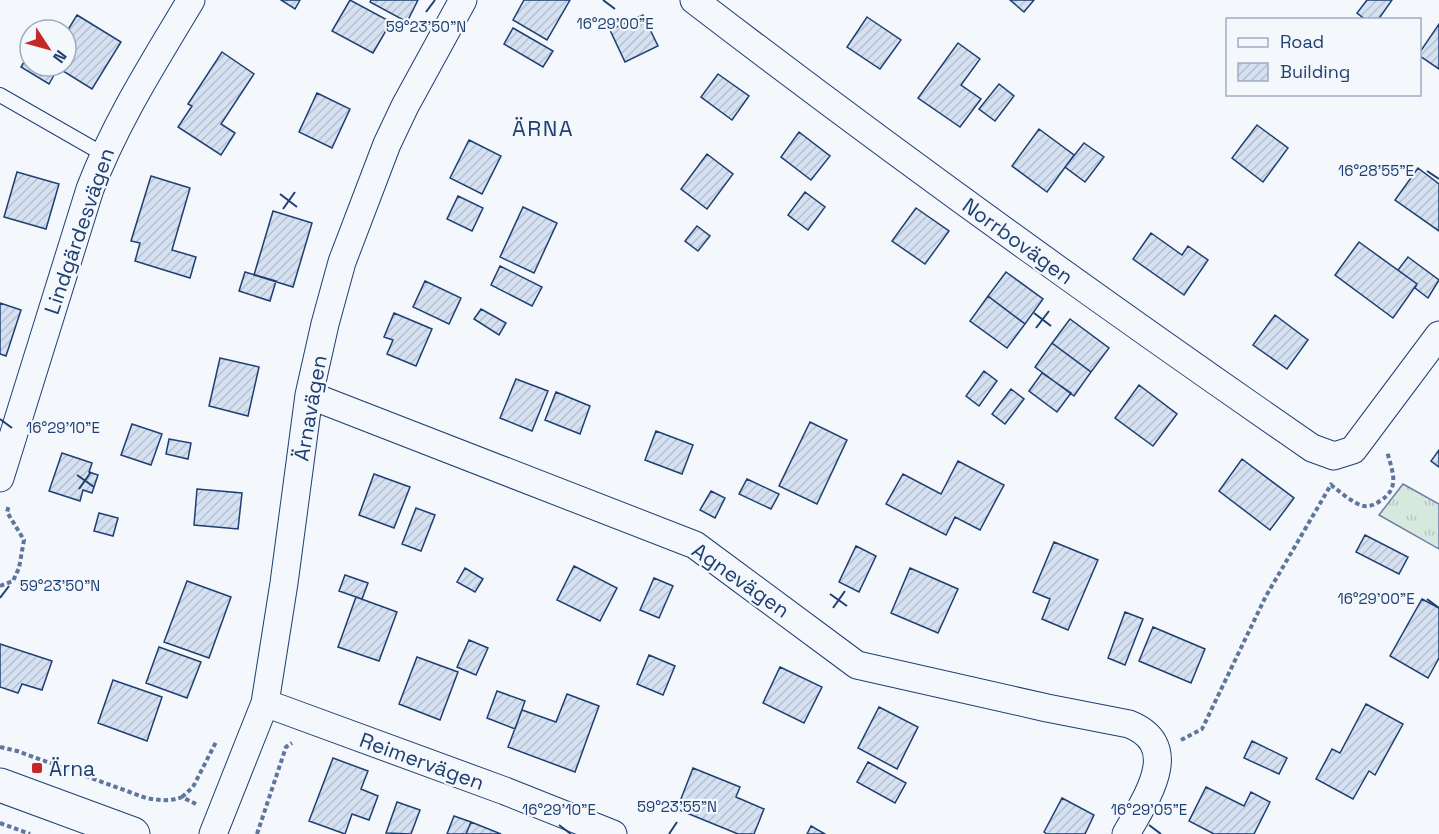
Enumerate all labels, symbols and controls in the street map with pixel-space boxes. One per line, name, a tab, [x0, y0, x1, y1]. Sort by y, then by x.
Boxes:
text: 16°29'00"E	[576, 14, 654, 33]
text: 59°23'50"N	[386, 17, 466, 36]
north arrow	[18, 18, 78, 78]
legend	[1226, 18, 1421, 96]
text: Road	[1280, 30, 1324, 53]
text: N	[48, 46, 71, 67]
text: Building	[1280, 60, 1350, 83]
district label: ÄRNA	[512, 114, 574, 142]
street label: Lindgärdesvägen	[38, 144, 120, 318]
text: 16°28'55"E	[1338, 161, 1414, 180]
street label: Norrbovägen	[957, 192, 1079, 290]
street label: Ärnavägen	[287, 353, 333, 463]
text: 16°29'10"E	[26, 418, 100, 437]
street label: Agnevägen	[687, 536, 795, 624]
text: 59°23'50"N	[20, 576, 100, 595]
text: 16°29'00"E	[1337, 589, 1415, 608]
street label: Reimervägen	[356, 726, 488, 796]
place label: Ärna	[49, 755, 95, 782]
marker: Ärna	[30, 761, 44, 775]
text: 59°23'55"N	[637, 797, 717, 816]
text: 16°29'10"E	[522, 800, 596, 819]
text: 16°29'05"E	[1111, 800, 1187, 819]

